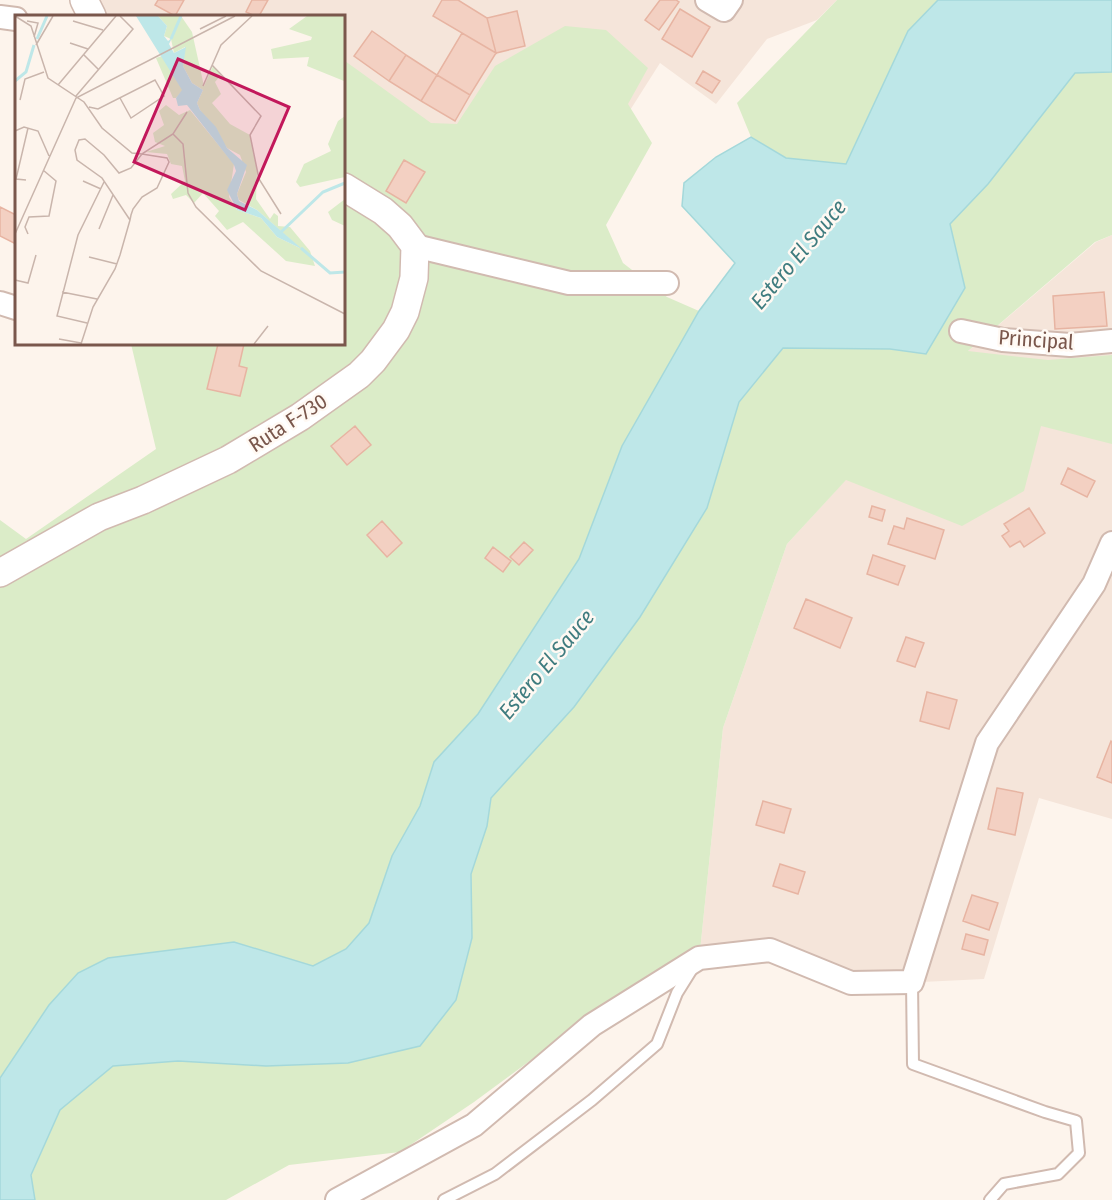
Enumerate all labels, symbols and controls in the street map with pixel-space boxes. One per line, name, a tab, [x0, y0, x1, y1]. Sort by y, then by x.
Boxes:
inset map	[15, 15, 345, 345]
water label: Estero El Sauce	[745, 194, 852, 315]
street label: Principal	[998, 324, 1075, 356]
street label: Ruta F-730	[244, 388, 332, 458]
water label: Estero El Sauce	[493, 604, 600, 725]

